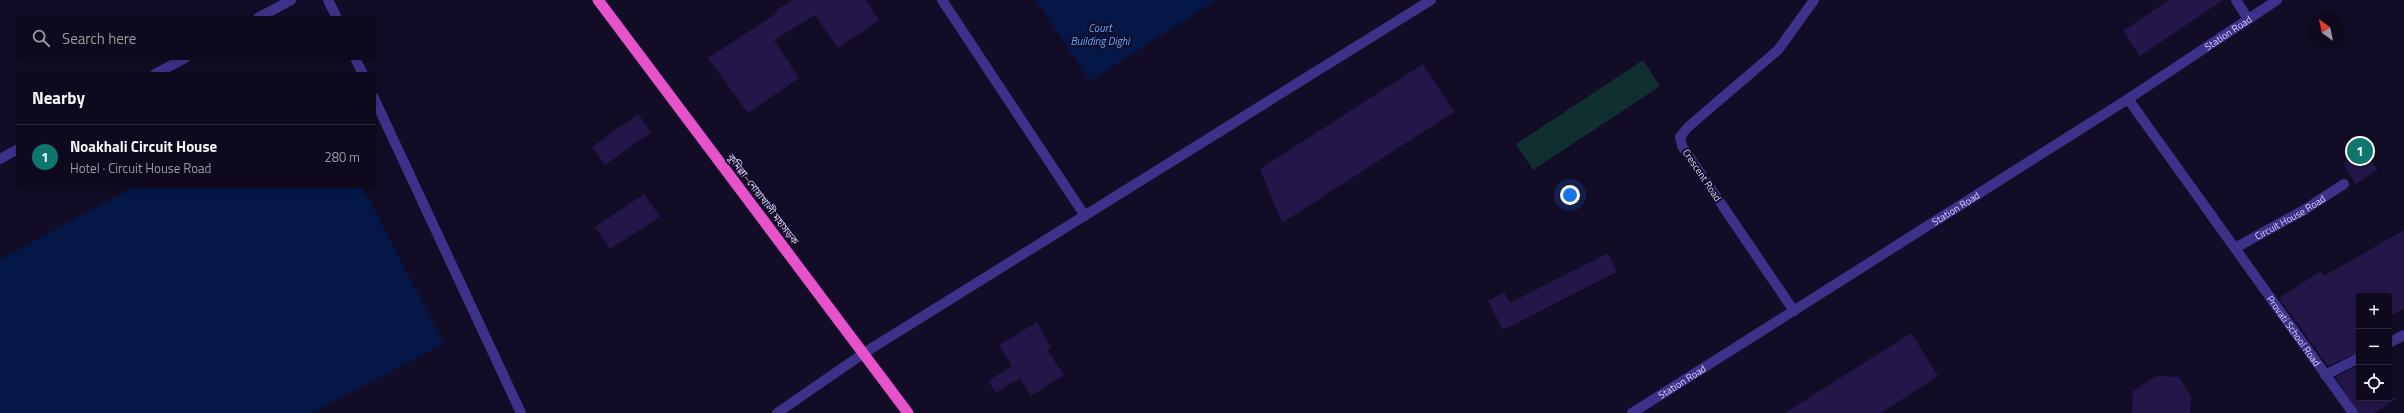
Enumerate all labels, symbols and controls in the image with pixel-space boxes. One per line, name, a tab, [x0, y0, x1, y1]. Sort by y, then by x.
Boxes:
street label: Station Road	[2201, 11, 2255, 54]
north arrow	[2308, 12, 2344, 48]
search box	[16, 16, 376, 60]
water label: Court Building Dighi	[1070, 20, 1131, 49]
icon: search	[30, 27, 52, 49]
text: Search here	[62, 27, 136, 50]
text: Nearby	[32, 85, 85, 111]
text: Noakhali Circuit House	[70, 135, 217, 158]
pin: 1	[2347, 136, 2373, 166]
street label: Crescent Road	[1679, 146, 1725, 204]
text: 1	[41, 147, 49, 167]
text: 280 m	[324, 147, 360, 167]
street label: কুমিল্লা–নোয়াখালী মহাসড়ক	[723, 149, 803, 248]
text: Hotel · Circuit House Road	[70, 158, 211, 178]
your location	[1560, 185, 1580, 205]
street label: Station Road	[1929, 187, 1982, 229]
street label: Circuit House Road	[2252, 191, 2328, 243]
street label: Provati School Road	[2263, 292, 2325, 369]
map controls	[2356, 293, 2392, 401]
button: +	[2356, 293, 2392, 329]
button: −	[2356, 329, 2392, 365]
street label: Station Road	[1655, 361, 1709, 402]
button: locate	[2356, 365, 2392, 401]

